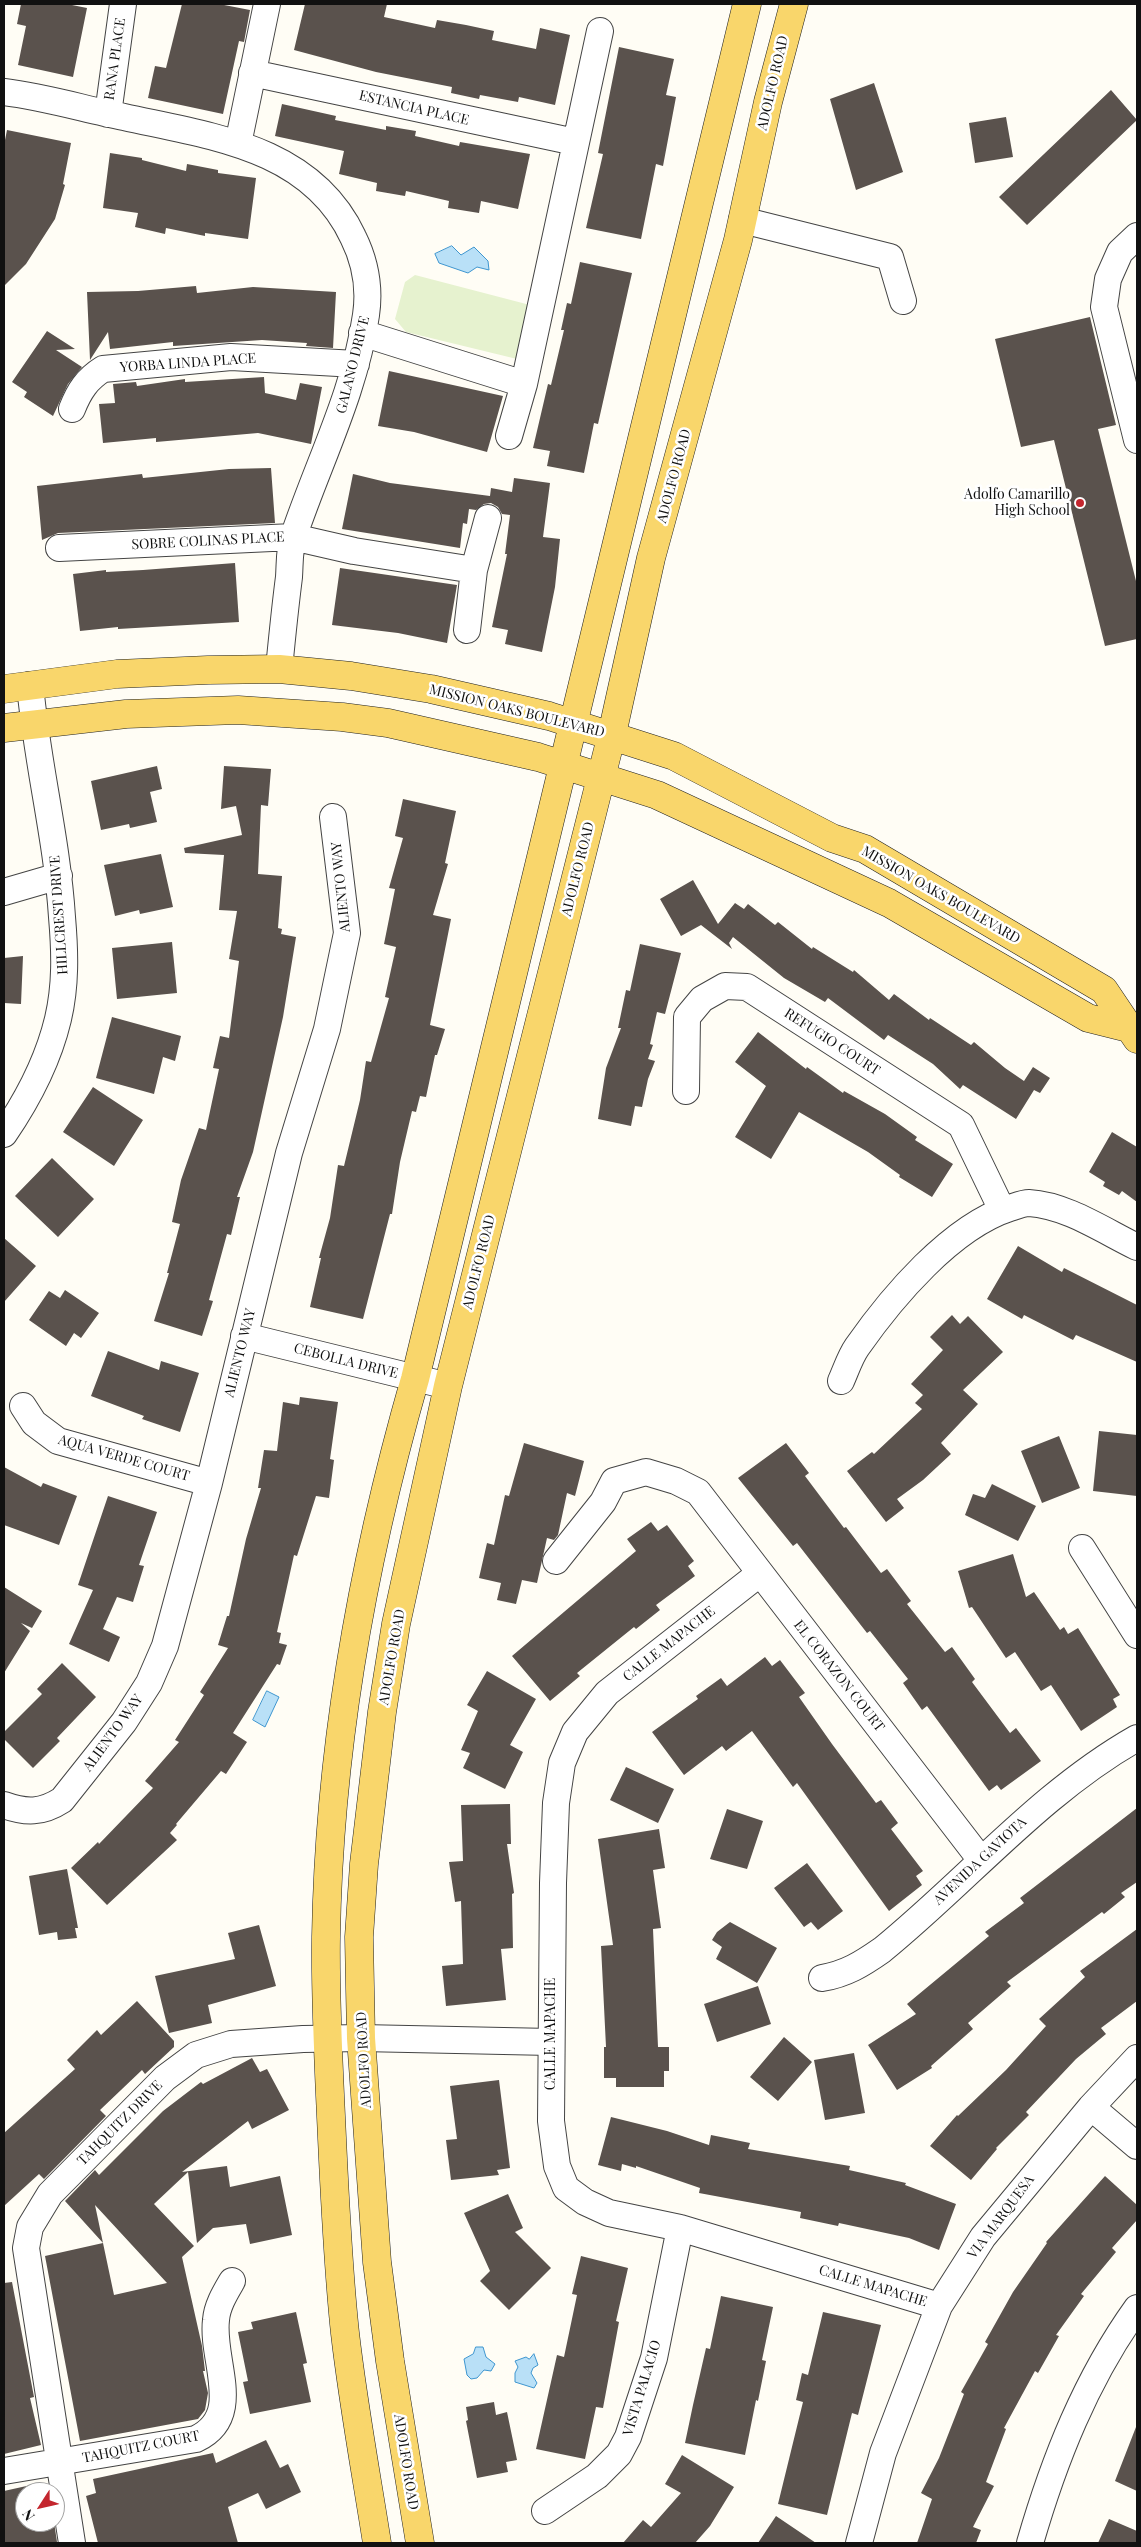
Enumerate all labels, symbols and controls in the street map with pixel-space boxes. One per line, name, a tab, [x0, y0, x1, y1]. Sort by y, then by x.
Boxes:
street label: RANA PLACE	[101, 17, 129, 101]
street label: ADOLFO ROAD	[754, 34, 792, 132]
street label: ESTANCIA PLACE	[357, 87, 471, 129]
street label: GALANO DRIVE	[333, 314, 373, 416]
street label: YORBA LINDA PLACE	[119, 350, 257, 376]
street label: ADOLFO ROAD	[653, 427, 695, 525]
place label: Adolfo Camarillo High School	[964, 487, 1070, 520]
marker: Adolfo Camarillo High School	[1074, 497, 1086, 509]
street label: SOBRE COLINAS PLACE	[131, 529, 285, 553]
street label: MISSION OAKS BOULEVARD	[428, 681, 606, 741]
street label: ADOLFO ROAD	[558, 820, 598, 918]
street label: ALIENTO WAY	[328, 841, 354, 933]
street label: MISSION OAKS BOULEVARD	[859, 843, 1023, 947]
street label: HILLCREST DRIVE	[46, 855, 72, 975]
street label: REFUGIO COURT	[781, 1005, 883, 1079]
street label: ADOLFO ROAD	[459, 1213, 499, 1311]
street label: ALIENTO WAY	[221, 1307, 259, 1399]
street label: CEBOLLA DRIVE	[292, 1340, 400, 1382]
street label: AQUA VERDE COURT	[56, 1431, 192, 1485]
street label: CALLE MAPACHE	[620, 1603, 718, 1685]
street label: ADOLFO ROAD	[375, 1608, 409, 1706]
street label: EL CORAZON COURT	[790, 1617, 888, 1735]
street label: ALIENTO WAY	[80, 1691, 146, 1775]
street label: AVENIDA GAVIOTA	[930, 1814, 1030, 1908]
street label: CALLE MAPACHE	[543, 1978, 559, 2090]
street label: ADOLFO ROAD	[353, 2011, 375, 2109]
street label: TAHQUITZ DRIVE	[74, 2077, 166, 2169]
street label: VIA MARQUESA	[964, 2172, 1038, 2262]
street label: CALLE MAPACHE	[817, 2262, 929, 2310]
street label: VISTA PALACIO	[619, 2338, 665, 2438]
street label: ADOLFO ROAD	[390, 2413, 422, 2511]
street label: TAHQUITZ COURT	[81, 2427, 201, 2467]
north arrow	[15, 2482, 65, 2532]
text: N	[17, 2506, 39, 2525]

